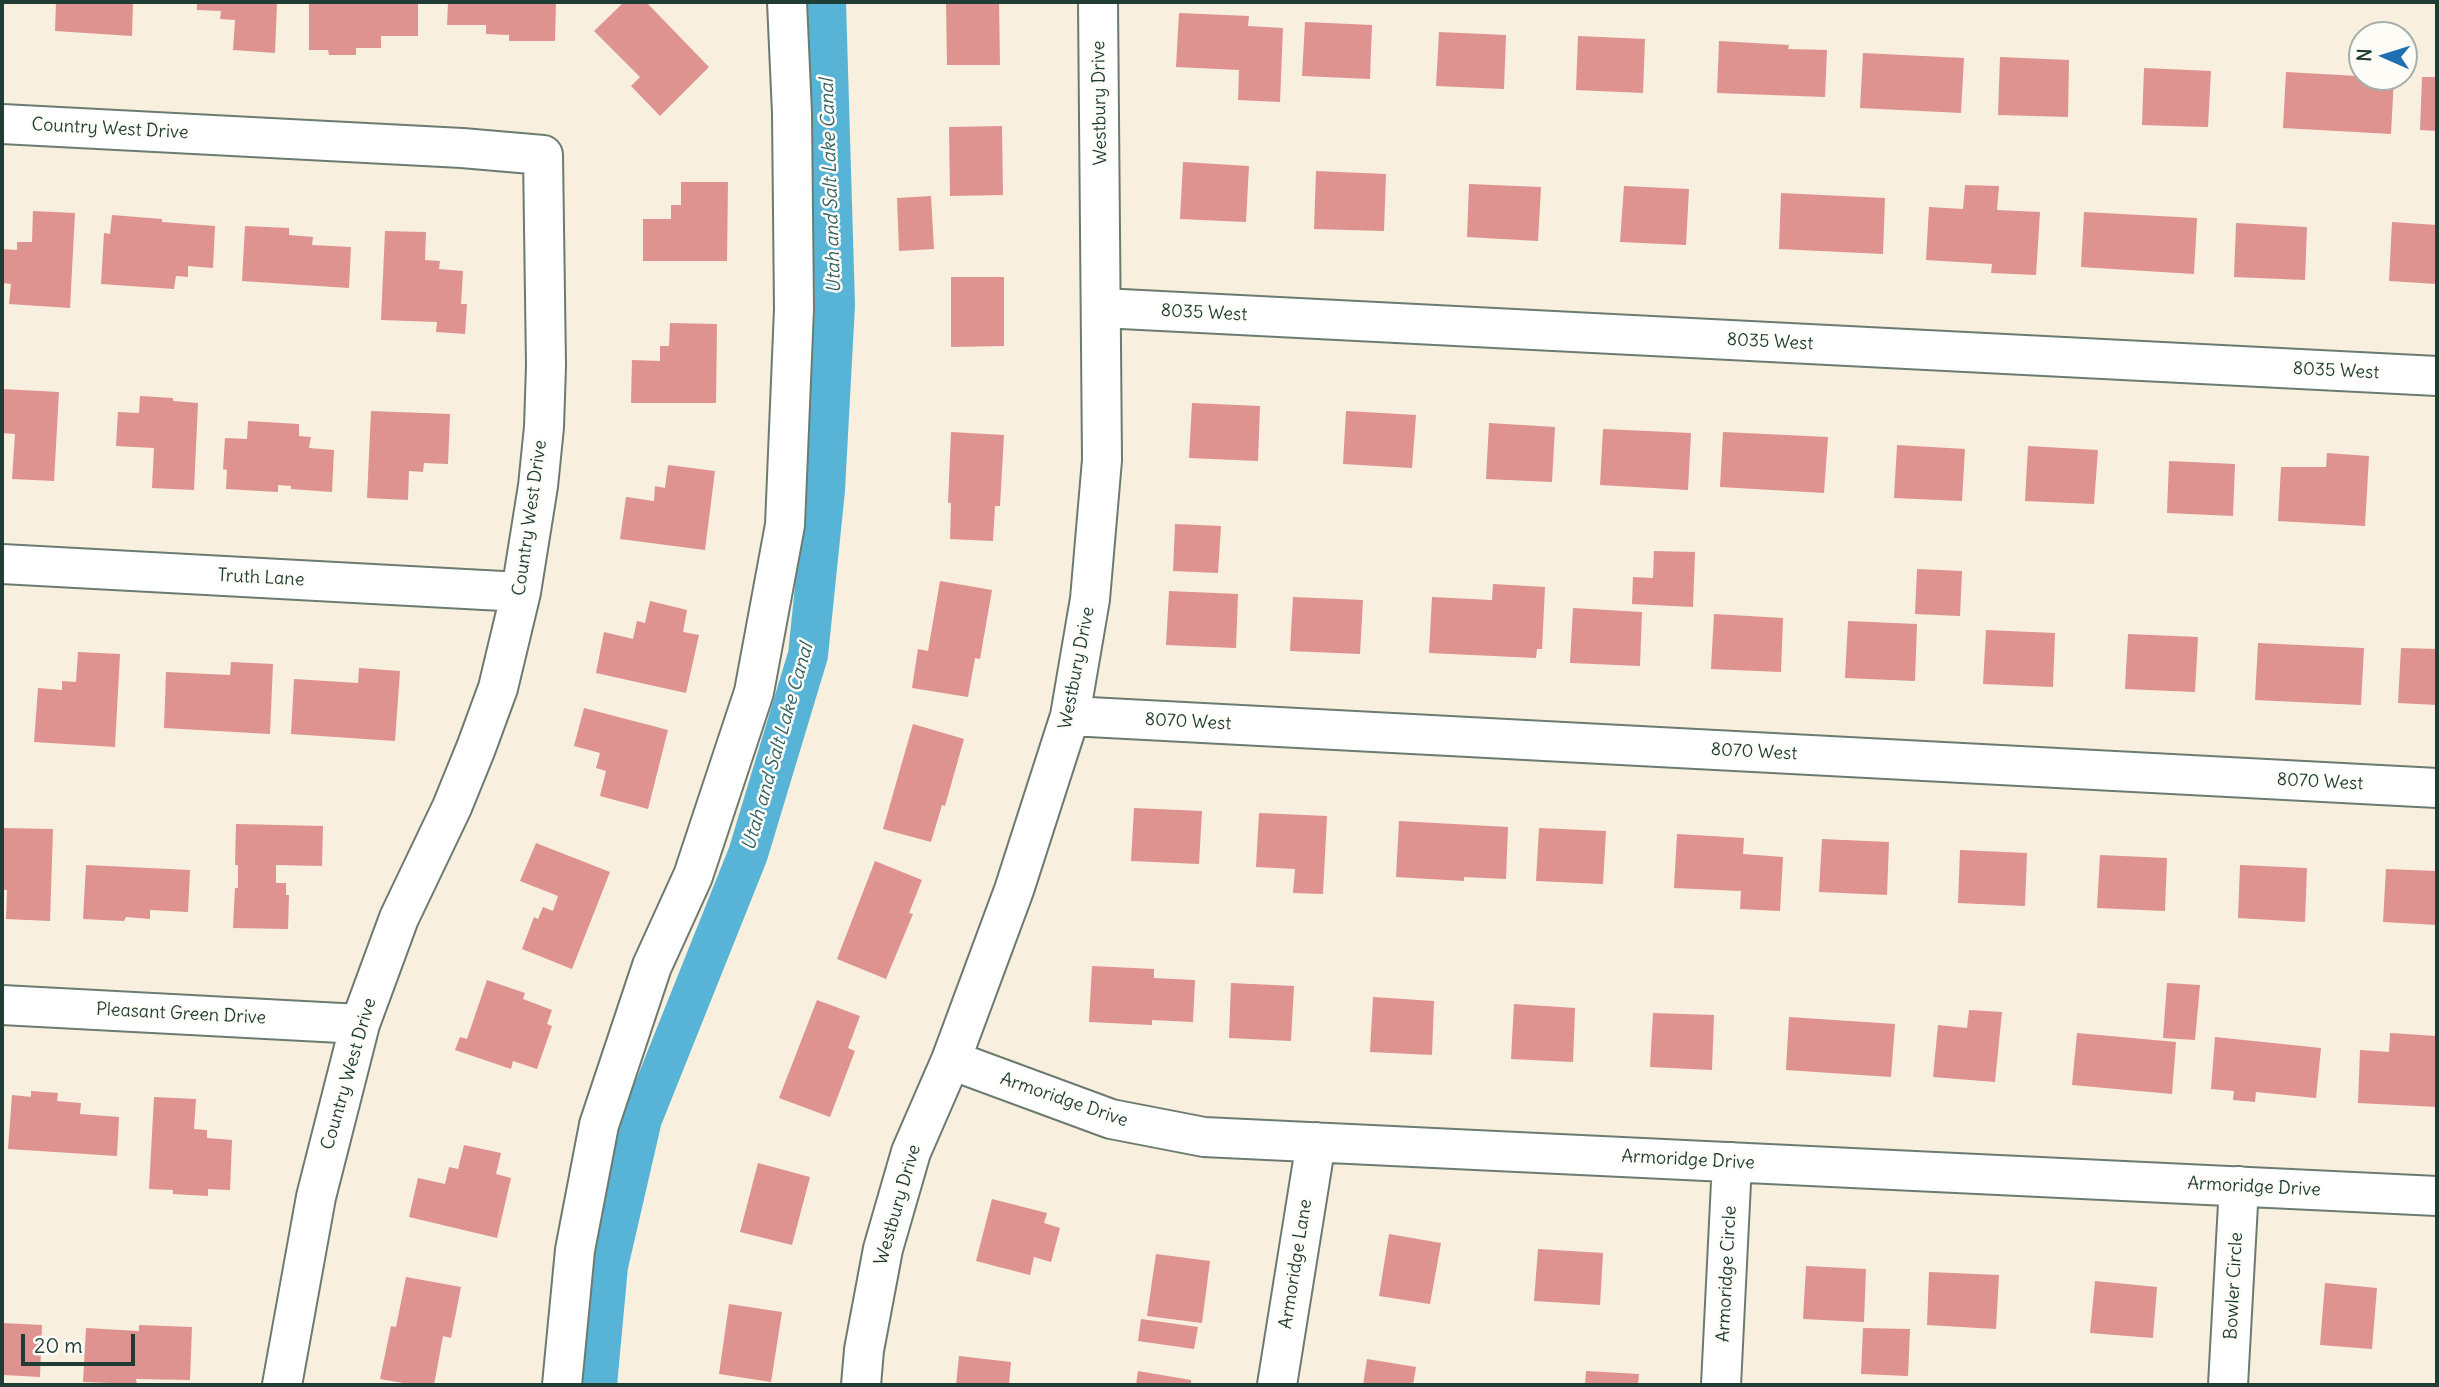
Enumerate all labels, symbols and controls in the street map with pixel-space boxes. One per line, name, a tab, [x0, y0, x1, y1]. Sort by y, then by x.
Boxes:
north arrow	[2348, 21, 2418, 91]
street label: Westbury Drive	[1088, 41, 1112, 165]
text: N	[2352, 48, 2376, 62]
water label: Utah and Salt Lake Canal	[816, 78, 846, 294]
street label: Country West Drive	[31, 114, 189, 144]
street label: 8035 West	[1160, 300, 1248, 326]
street label: 8035 West	[1726, 329, 1814, 355]
street label: 8035 West	[2292, 358, 2380, 384]
street label: Country West Drive	[508, 439, 552, 597]
street label: Truth Lane	[217, 565, 305, 591]
street label: Westbury Drive	[1055, 605, 1099, 731]
water label: Utah and Salt Lake Canal	[737, 641, 819, 853]
street label: 8070 West	[1144, 709, 1232, 735]
street label: 8070 West	[1710, 739, 1798, 765]
street label: 8070 West	[2276, 769, 2364, 795]
street label: Country West Drive	[317, 996, 381, 1152]
street label: Pleasant Green Drive	[95, 999, 267, 1029]
street label: Armoridge Drive	[997, 1068, 1131, 1132]
street label: Westbury Drive	[870, 1142, 926, 1268]
street label: Armoridge Drive	[1621, 1146, 1755, 1174]
street label: Armoridge Drive	[2187, 1173, 2321, 1201]
street label: Armoridge Lane	[1275, 1198, 1317, 1330]
street label: Armoridge Circle	[1713, 1205, 1741, 1343]
street label: Bowler Circle	[2220, 1232, 2248, 1340]
scale bar	[24, 1320, 138, 1364]
text: 20 m	[34, 1332, 83, 1359]

